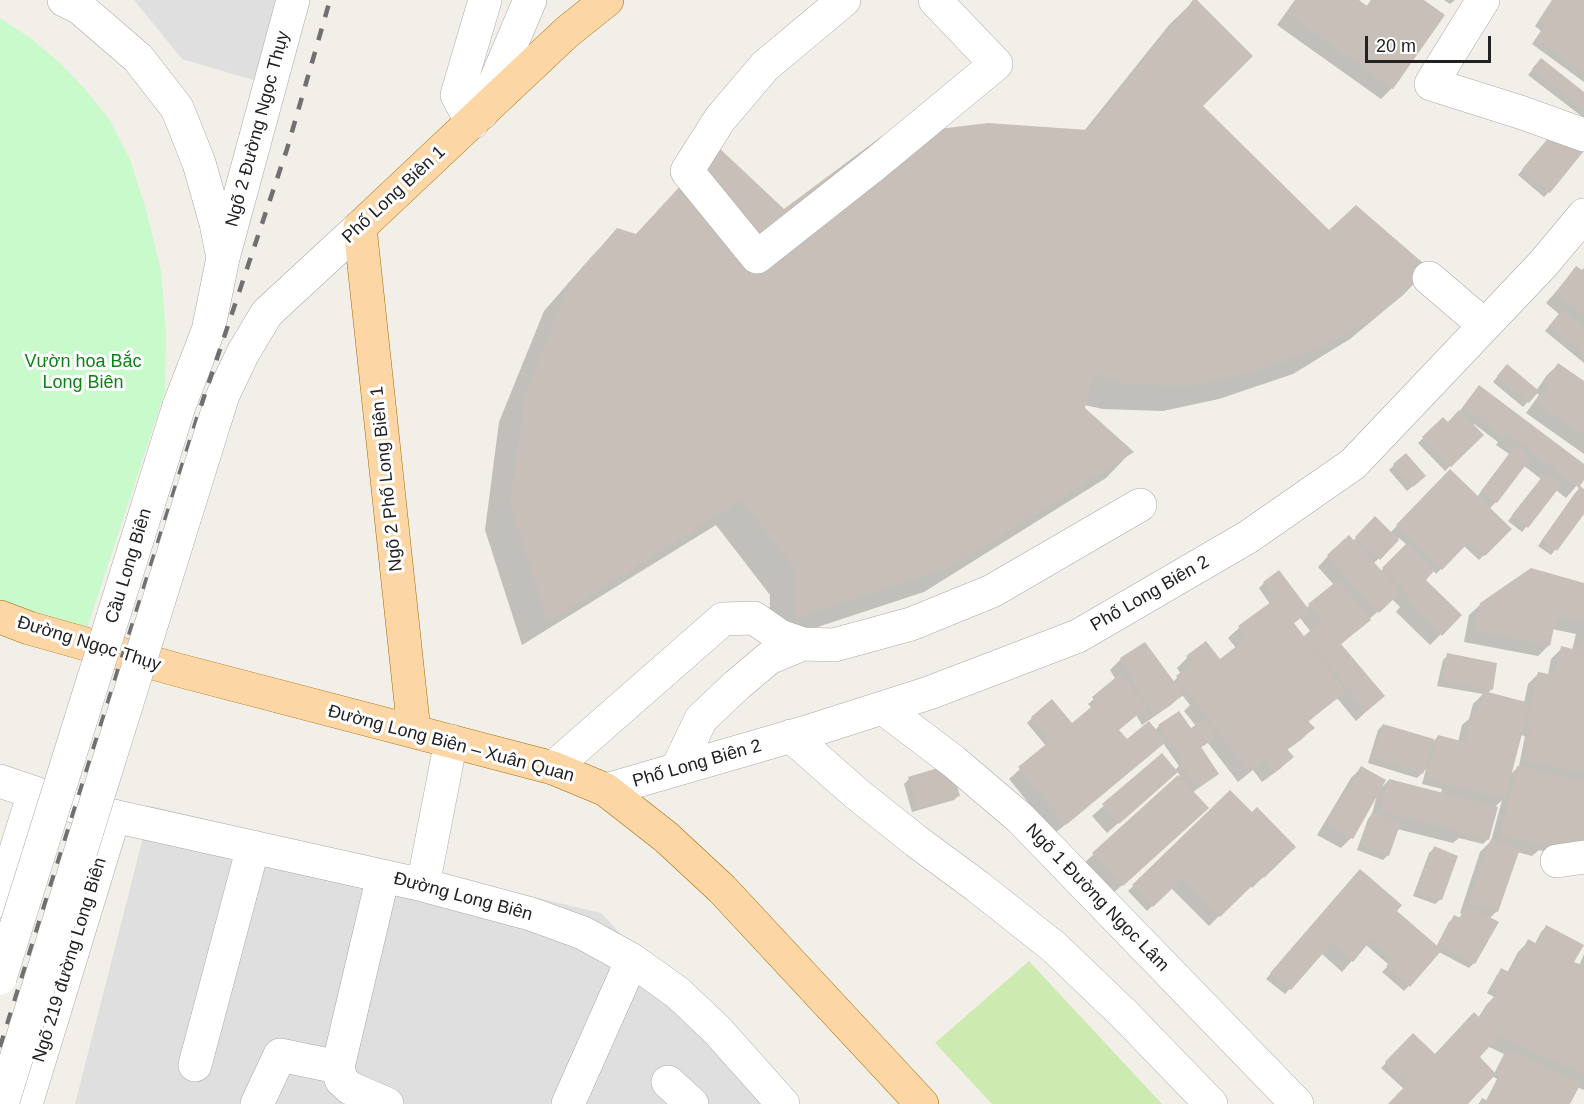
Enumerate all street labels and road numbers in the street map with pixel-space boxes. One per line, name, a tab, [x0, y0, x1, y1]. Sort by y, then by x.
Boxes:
street label: Ngõ 2 Đường Ngọc Thụy	[221, 29, 295, 229]
street label: Phố Long Biên 1	[338, 142, 450, 248]
street label: Ngõ 2 Phố Long Biên 1	[367, 385, 407, 573]
street label: Cầu Long Biên	[101, 506, 157, 626]
street label: Phố Long Biên 2	[1087, 551, 1213, 637]
street label: Đường Ngọc Thụy	[15, 612, 163, 676]
street label: Đường Long Biên – Xuân Quan	[326, 701, 576, 787]
street label: Phố Long Biên 2	[630, 735, 764, 793]
street label: Ngõ 1 Đường Ngọc Lâm	[1021, 820, 1173, 976]
street label: Ngõ 219 đường Long Biên	[29, 855, 111, 1065]
street label: Đường Long Biên	[391, 868, 535, 926]

